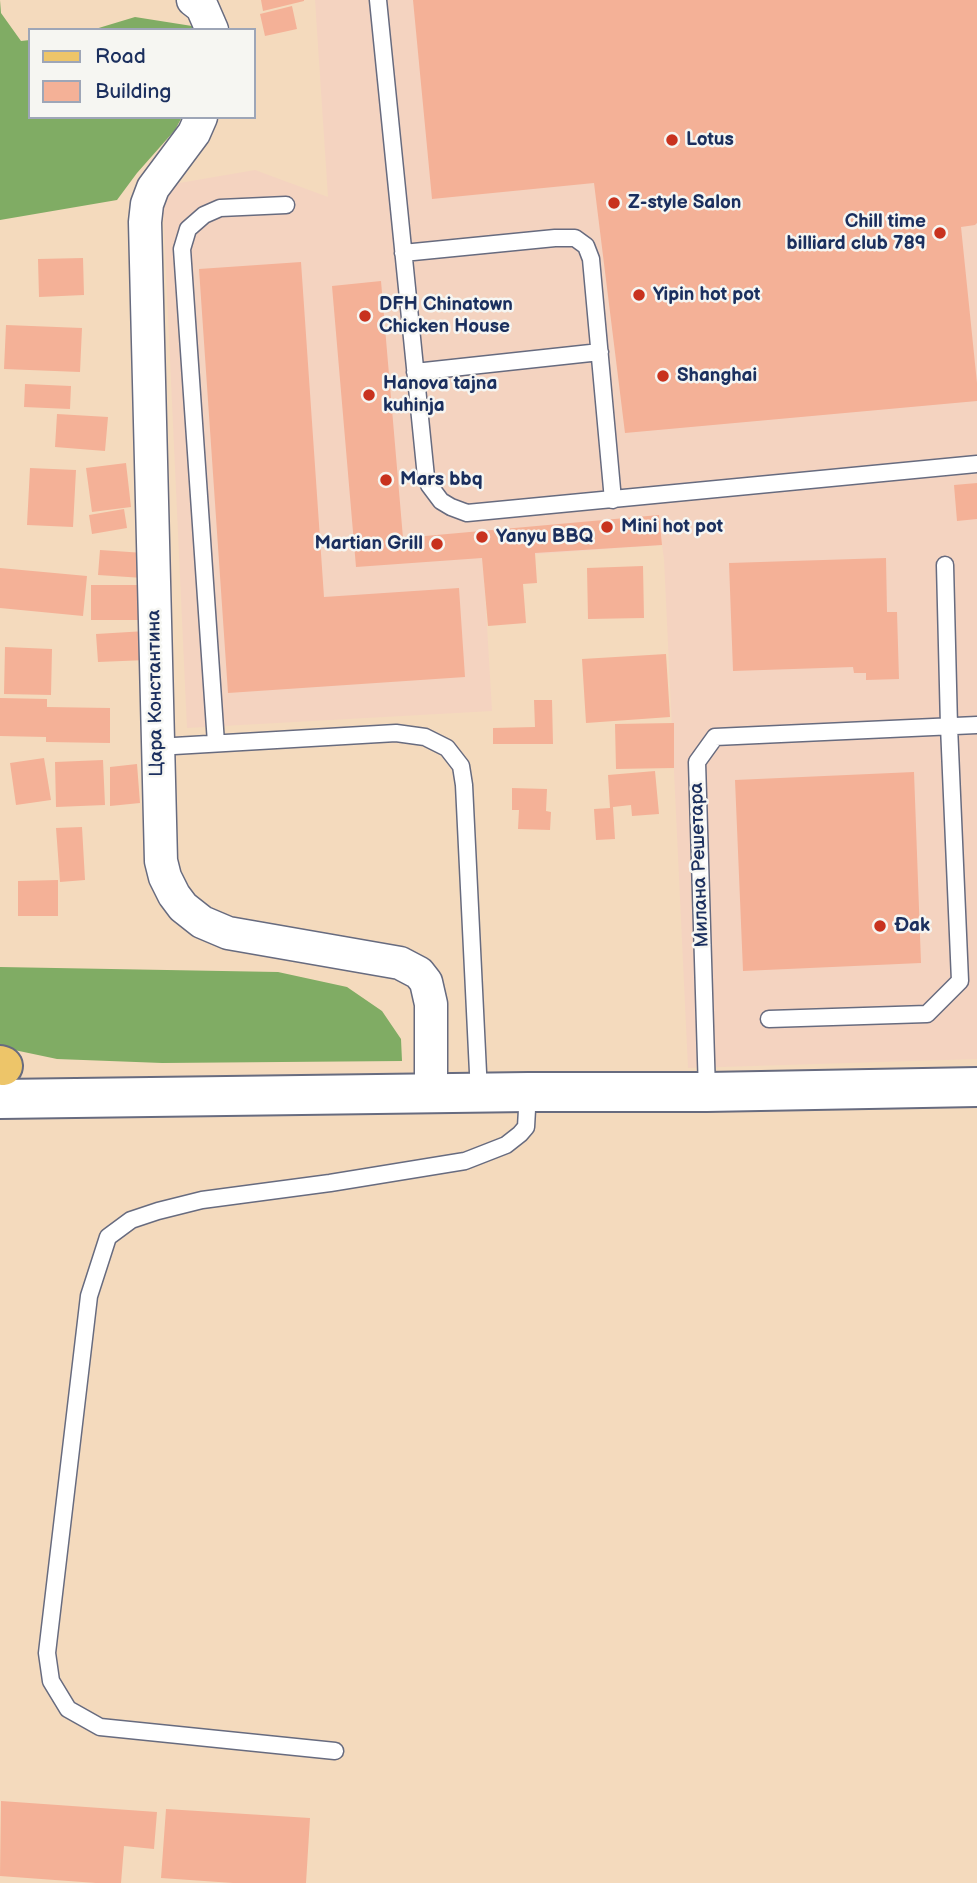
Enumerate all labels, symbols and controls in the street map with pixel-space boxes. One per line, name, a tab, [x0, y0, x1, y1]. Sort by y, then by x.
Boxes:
legend	[28, 28, 256, 119]
text: Road	[95, 44, 146, 69]
text: Building	[95, 79, 171, 104]
place label: Lotus	[686, 129, 734, 151]
marker: Lotus	[664, 132, 680, 148]
place label: Z-style Salon	[628, 192, 741, 214]
marker: Z-style Salon	[606, 195, 622, 211]
place label: Chill time billiard club 789	[787, 211, 926, 255]
marker: Chill time billiard club 789	[932, 225, 948, 241]
place label: Yipin hot pot	[653, 284, 760, 306]
marker: Yipin hot pot	[631, 287, 647, 303]
place label: DFH Chinatown Chicken House	[379, 294, 513, 338]
marker: DFH Chinatown Chicken House	[357, 308, 373, 324]
place label: Shanghai	[677, 365, 757, 387]
marker: Shanghai	[655, 368, 671, 384]
place label: Hanova tajna kuhinja	[383, 373, 497, 417]
marker: Hanova tajna kuhinja	[361, 387, 377, 403]
place label: Mars bbq	[400, 469, 483, 491]
marker: Mars bbq	[378, 472, 394, 488]
place label: Mini hot pot	[621, 516, 723, 538]
marker: Mini hot pot	[599, 519, 615, 535]
place label: Yanyu BBQ	[496, 526, 593, 548]
marker: Yanyu BBQ	[474, 529, 490, 545]
place label: Martian Grill	[314, 533, 423, 555]
marker: Martian Grill	[429, 536, 445, 552]
street label: Цара Константина	[143, 609, 169, 777]
street label: Милана Решетара	[686, 782, 714, 948]
place label: Đak	[894, 915, 930, 937]
marker: Đak	[872, 918, 888, 934]

